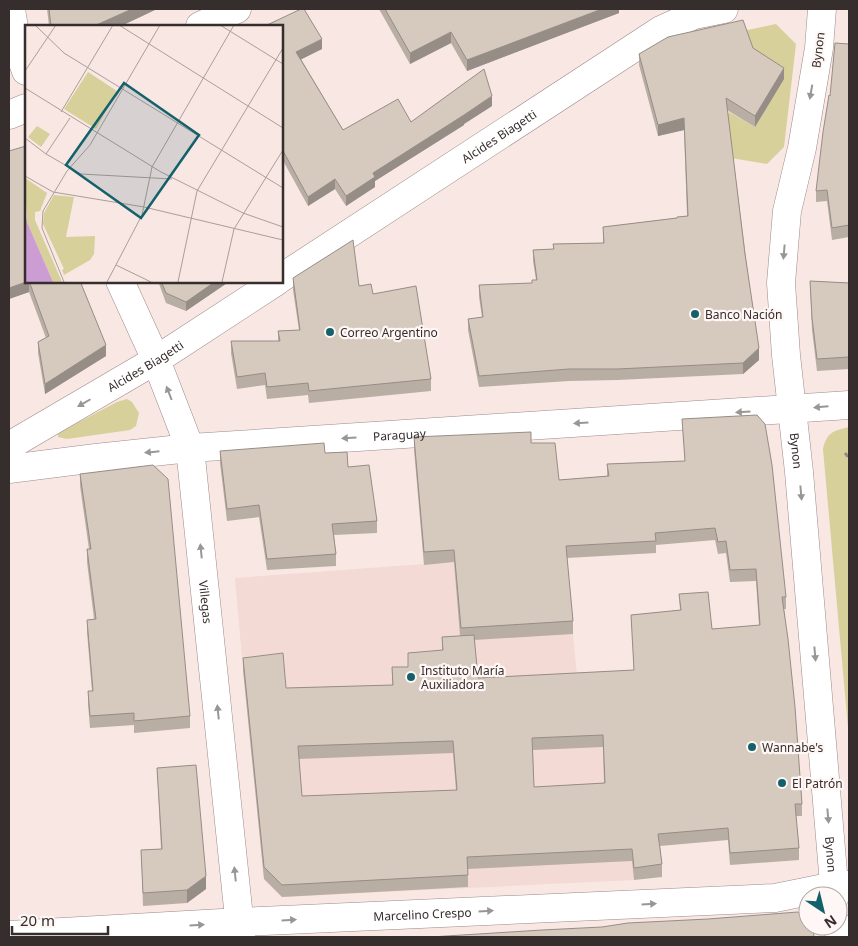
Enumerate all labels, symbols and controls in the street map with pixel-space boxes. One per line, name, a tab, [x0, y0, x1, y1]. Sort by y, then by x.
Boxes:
inset map	[25, 25, 282, 282]
street label: Bynon	[807, 31, 829, 69]
one-way arrow	[807, 84, 815, 100]
street label: Alcides Biagetti	[458, 105, 540, 167]
one-way arrow	[779, 244, 787, 260]
place label: Banco Nación	[705, 306, 782, 323]
marker: Banco Nación	[689, 308, 701, 320]
place label: Correo Argentino	[340, 324, 438, 341]
marker: Correo Argentino	[324, 326, 336, 338]
street label: Alcides Biagetti	[104, 336, 186, 395]
one-way arrow	[165, 385, 172, 400]
one-way arrow	[77, 399, 92, 407]
one-way arrow	[812, 403, 828, 411]
one-way arrow	[735, 409, 751, 417]
one-way arrow	[573, 419, 589, 427]
street label: Paraguay	[372, 424, 427, 445]
street label: Bynon	[786, 432, 807, 470]
one-way arrow	[341, 434, 357, 442]
one-way arrow	[144, 448, 160, 456]
one-way arrow	[797, 485, 805, 501]
one-way arrow	[197, 542, 205, 558]
street label: Villegas	[195, 580, 217, 625]
one-way arrow	[811, 647, 819, 663]
place label: Instituto María Auxiliadora	[421, 662, 505, 693]
marker: Instituto María Auxiliadora	[405, 671, 417, 683]
one-way arrow	[214, 704, 222, 720]
place label: Wannabe's	[762, 739, 824, 756]
marker: Wannabe's	[746, 741, 758, 753]
place label: El Patrón	[792, 775, 843, 792]
marker: El Patrón	[776, 777, 788, 789]
one-way arrow	[824, 809, 832, 825]
street label: Bynon	[821, 835, 841, 873]
one-way arrow	[231, 866, 239, 882]
north arrow	[798, 886, 848, 936]
one-way arrow	[641, 899, 657, 907]
street label: Marcelino Crespo	[373, 903, 472, 925]
scale bar	[12, 904, 109, 936]
one-way arrow	[478, 907, 494, 915]
text: 20 m	[20, 910, 55, 930]
text: N	[821, 911, 841, 933]
one-way arrow	[281, 916, 297, 924]
one-way arrow	[189, 920, 205, 928]

